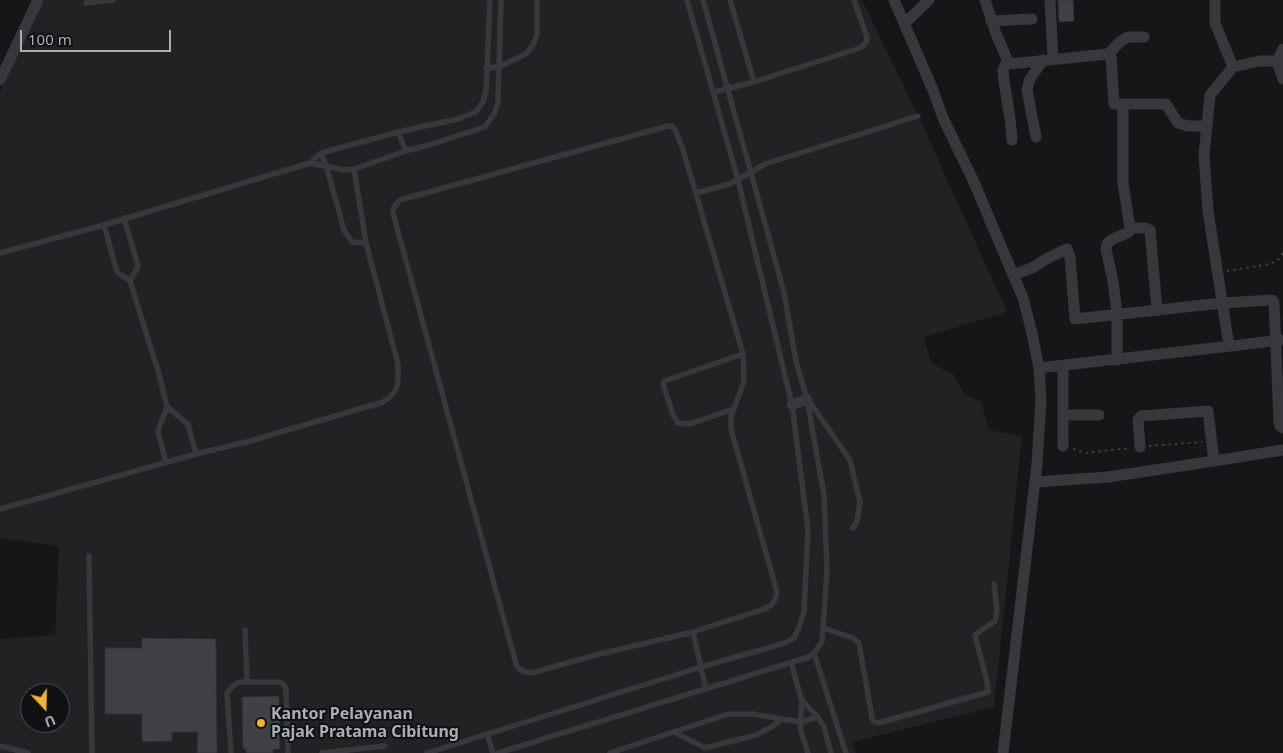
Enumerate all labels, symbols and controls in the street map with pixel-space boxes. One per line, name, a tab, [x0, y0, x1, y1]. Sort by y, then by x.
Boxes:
scale bar	[22, 20, 174, 52]
text: 100 m	[28, 29, 72, 49]
north arrow	[20, 683, 70, 733]
place label: Kantor Pelayanan Pajak Pratama Cibitung	[271, 704, 459, 742]
text: U	[42, 711, 59, 732]
marker: Kantor Pelayanan Pajak Pratama Cibitung	[255, 717, 267, 729]

